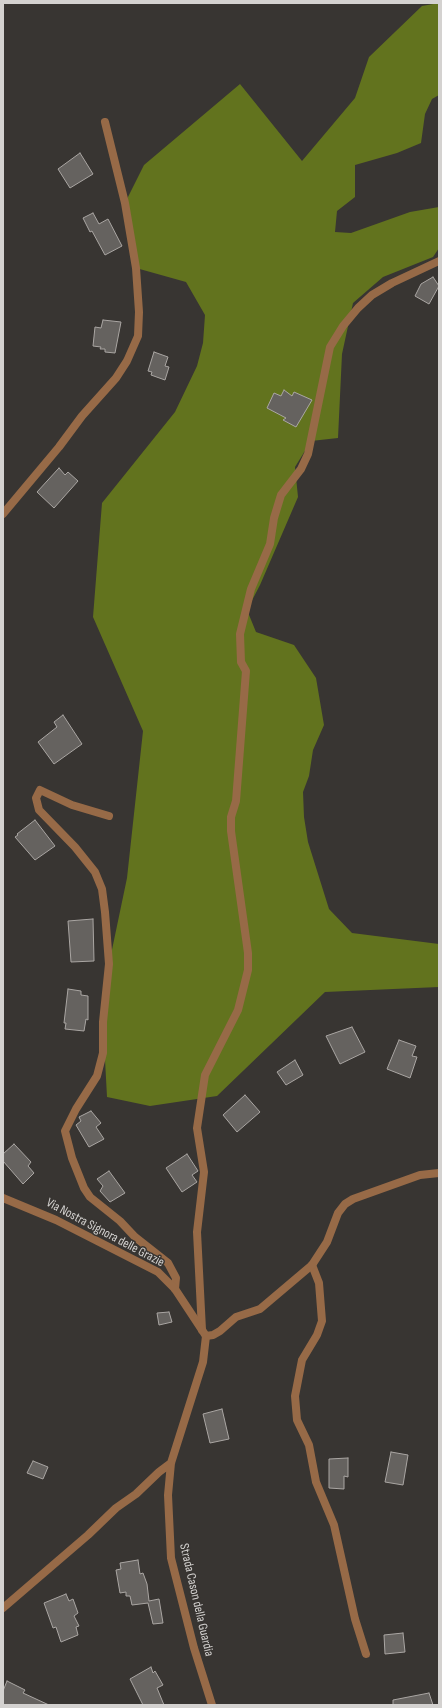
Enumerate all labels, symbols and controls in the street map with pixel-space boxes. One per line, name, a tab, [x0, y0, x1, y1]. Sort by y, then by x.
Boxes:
street label: Via Nostra Signora delle Grazie	[43, 1195, 167, 1271]
street label: Strada Cason della Guardia	[175, 1542, 217, 1658]

